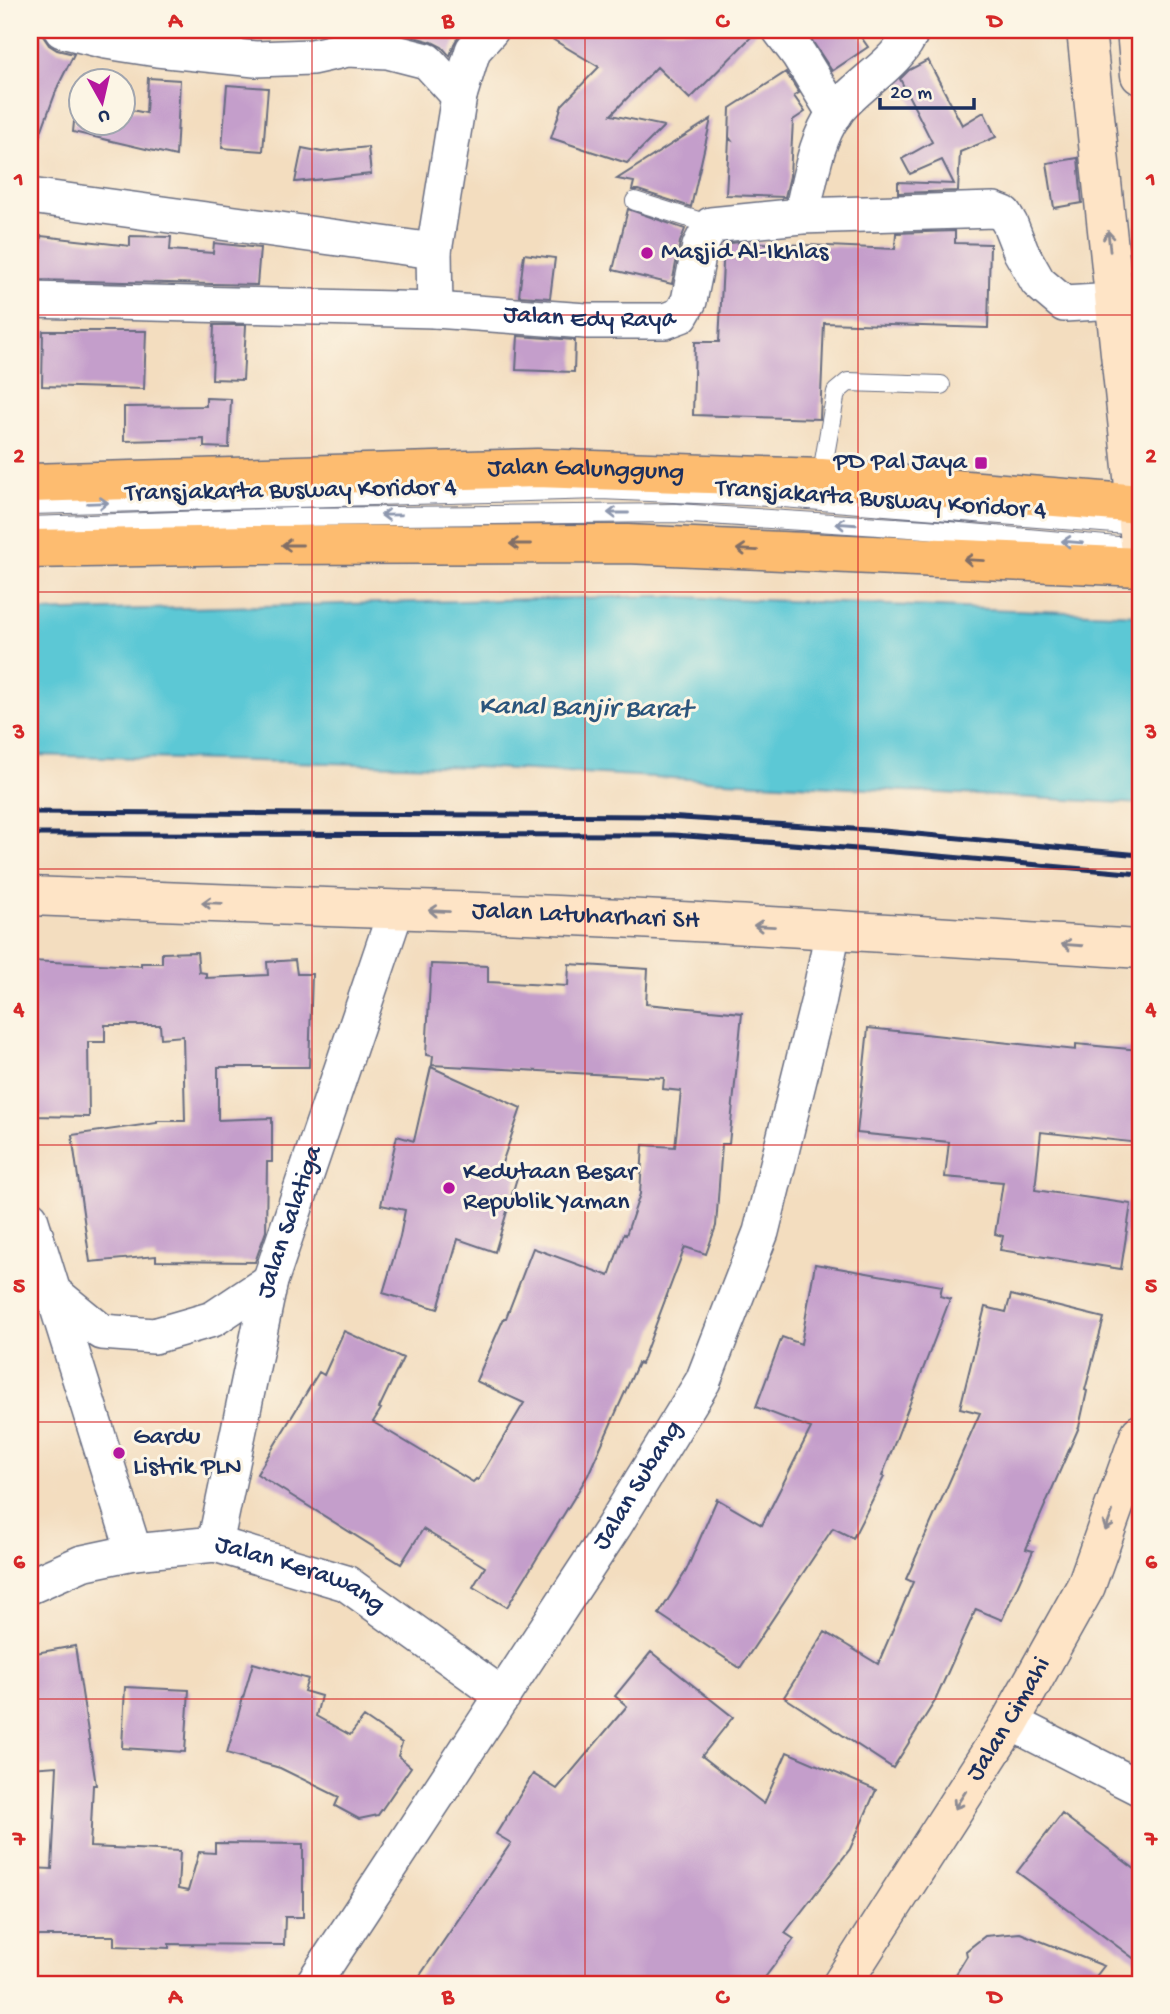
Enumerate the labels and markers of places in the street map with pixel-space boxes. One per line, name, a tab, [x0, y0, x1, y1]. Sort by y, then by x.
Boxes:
place label: Masjid Al-Ikhlas	[661, 238, 830, 269]
marker: Masjid Al-Ikhlas	[639, 245, 655, 261]
place label: PD Pal Jaya	[832, 448, 969, 479]
marker: PD Pal Jaya	[973, 455, 989, 471]
place label: Kedutaan Besar Republik Yaman	[463, 1158, 639, 1219]
marker: Kedutaan Besar Republik Yaman	[441, 1180, 457, 1196]
place label: Gardu Listrik PLN	[133, 1423, 242, 1484]
marker: Gardu Listrik PLN	[111, 1445, 127, 1461]

